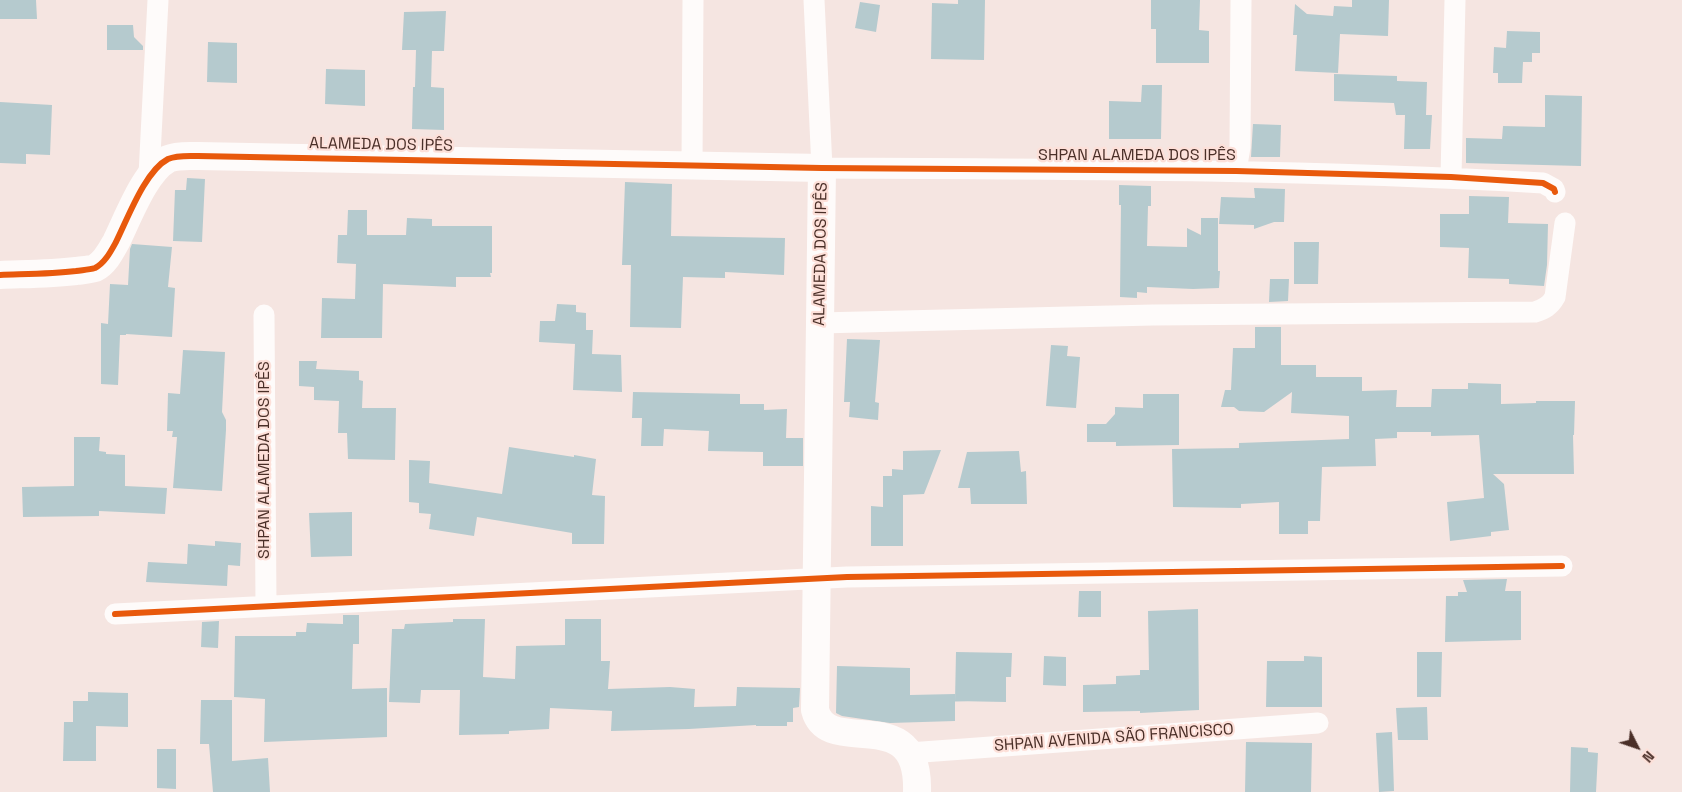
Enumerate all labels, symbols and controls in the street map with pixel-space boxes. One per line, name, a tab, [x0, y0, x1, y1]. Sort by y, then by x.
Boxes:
street label: ALAMEDA DOS IPÊS	[309, 134, 453, 156]
street label: SHPAN ALAMEDA DOS IPÊS	[1038, 146, 1236, 166]
street label: ALAMEDA DOS IPÊS	[810, 182, 832, 326]
street label: SHPAN ALAMEDA DOS IPÊS	[255, 361, 275, 559]
street label: SHPAN AVENIDA SÃO FRANCISCO	[994, 720, 1234, 756]
north arrow	[1612, 722, 1662, 772]
text: N	[1638, 747, 1658, 766]

